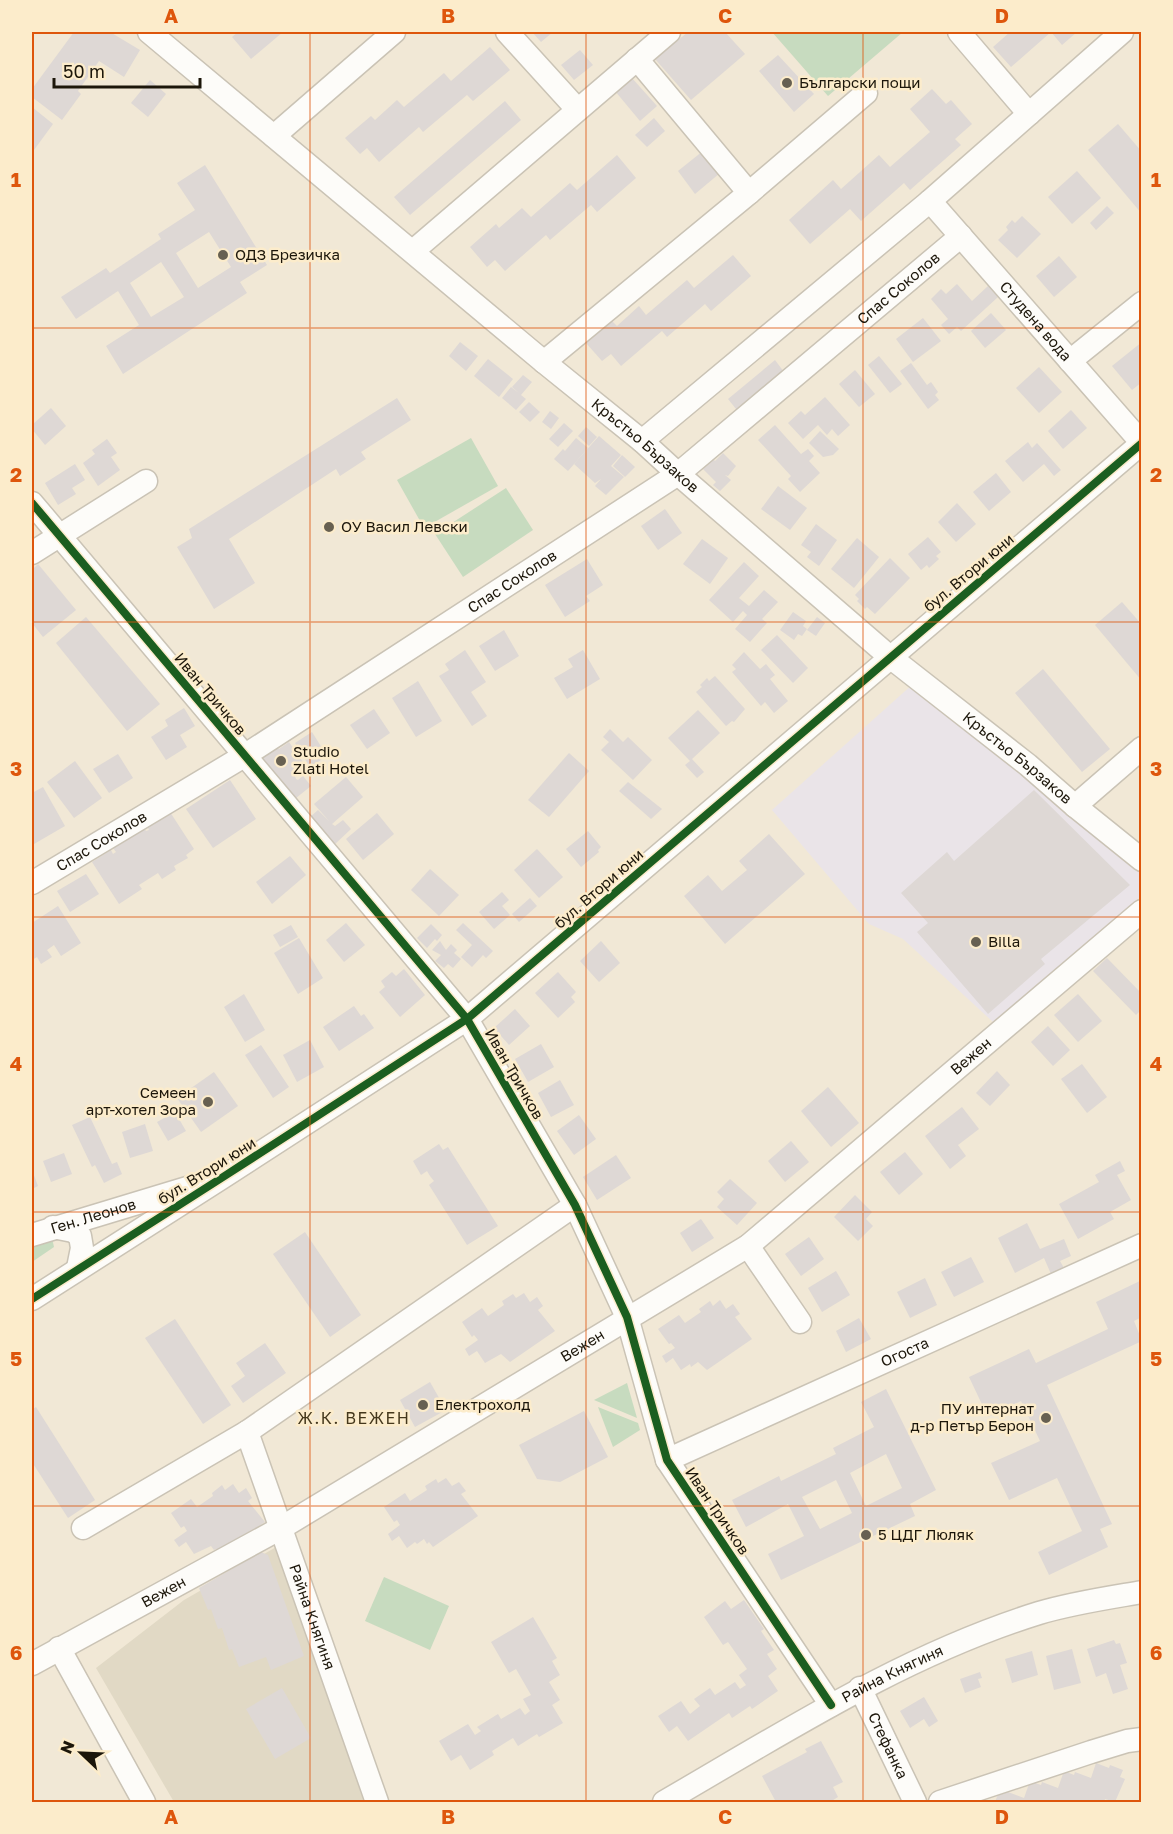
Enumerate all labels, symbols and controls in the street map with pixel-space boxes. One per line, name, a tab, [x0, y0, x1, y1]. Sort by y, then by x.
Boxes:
text: A	[164, 3, 178, 27]
text: B	[441, 3, 455, 27]
text: C	[718, 3, 732, 27]
text: D	[995, 3, 1009, 27]
scale bar	[54, 51, 200, 89]
text: 50 m	[63, 60, 105, 82]
place label: Български пощи	[799, 73, 920, 91]
marker: Български пощи	[780, 76, 794, 90]
text: 1	[11, 167, 21, 191]
text: 1	[1151, 167, 1161, 191]
place label: ОДЗ Брезичка	[235, 245, 340, 263]
marker: ОДЗ Брезичка	[216, 248, 230, 262]
street label: Спас Соколов	[853, 248, 943, 327]
street label: Студена вода	[996, 277, 1076, 364]
street label: Кръстьо Бързаков	[588, 394, 703, 496]
text: 2	[10, 462, 22, 486]
text: 2	[1150, 462, 1162, 486]
place label: ОУ Васил Левски	[341, 517, 468, 535]
marker: ОУ Васил Левски	[322, 520, 336, 534]
street label: бул. Втори юни	[920, 529, 1017, 615]
street label: Спас Соколов	[464, 545, 559, 616]
street label: Иван Тричков	[171, 649, 250, 738]
street label: Кръстьо Бързаков	[960, 708, 1076, 807]
place label: Studio Zlati Hotel	[293, 742, 369, 777]
marker: Studio Zlati Hotel	[274, 754, 288, 768]
text: 3	[10, 756, 22, 780]
text: 3	[1150, 756, 1162, 780]
street label: Спас Соколов	[52, 806, 149, 875]
street label: бул. Втори юни	[550, 845, 646, 932]
place label: Billa	[988, 932, 1020, 950]
marker: Billa	[969, 935, 983, 949]
street label: Иван Тричков	[482, 1025, 548, 1122]
street label: Вежен	[946, 1033, 995, 1078]
text: 4	[10, 1051, 22, 1075]
text: 4	[1150, 1051, 1162, 1075]
place label: Семеен арт-хотел Зора	[86, 1083, 196, 1118]
marker: Семеен арт-хотел Зора	[201, 1095, 215, 1109]
street label: бул. Втори юни	[154, 1133, 259, 1207]
street label: Ген. Леонов	[48, 1194, 138, 1237]
street label: Вежен	[557, 1325, 607, 1365]
street label: Огоста	[878, 1333, 931, 1370]
text: 5	[10, 1346, 22, 1370]
text: 5	[1150, 1346, 1162, 1370]
place label: Електрохолд	[435, 1395, 530, 1413]
marker: Електрохолд	[416, 1398, 430, 1412]
place label: ПУ интернат д-р Петър Берон	[911, 1399, 1035, 1434]
district label: Ж.К. ВЕЖЕН	[298, 1408, 410, 1428]
marker: ПУ интернат д-р Петър Берон	[1039, 1411, 1053, 1425]
street label: Иван Тричков	[682, 1463, 754, 1558]
place label: 5 ЦДГ Люляк	[878, 1525, 974, 1543]
marker: 5 ЦДГ Люляк	[859, 1528, 873, 1542]
street label: Райна Княгиня	[286, 1561, 340, 1672]
street label: Вежен	[138, 1572, 189, 1611]
text: 6	[10, 1640, 22, 1664]
street label: Райна Княгиня	[838, 1640, 946, 1706]
text: 6	[1150, 1640, 1162, 1664]
street label: Стефанка	[865, 1709, 912, 1781]
north arrow	[51, 1723, 111, 1783]
text: N	[56, 1738, 79, 1757]
text: A	[164, 1804, 178, 1828]
text: B	[441, 1804, 455, 1828]
text: C	[718, 1804, 732, 1828]
text: D	[995, 1804, 1009, 1828]

